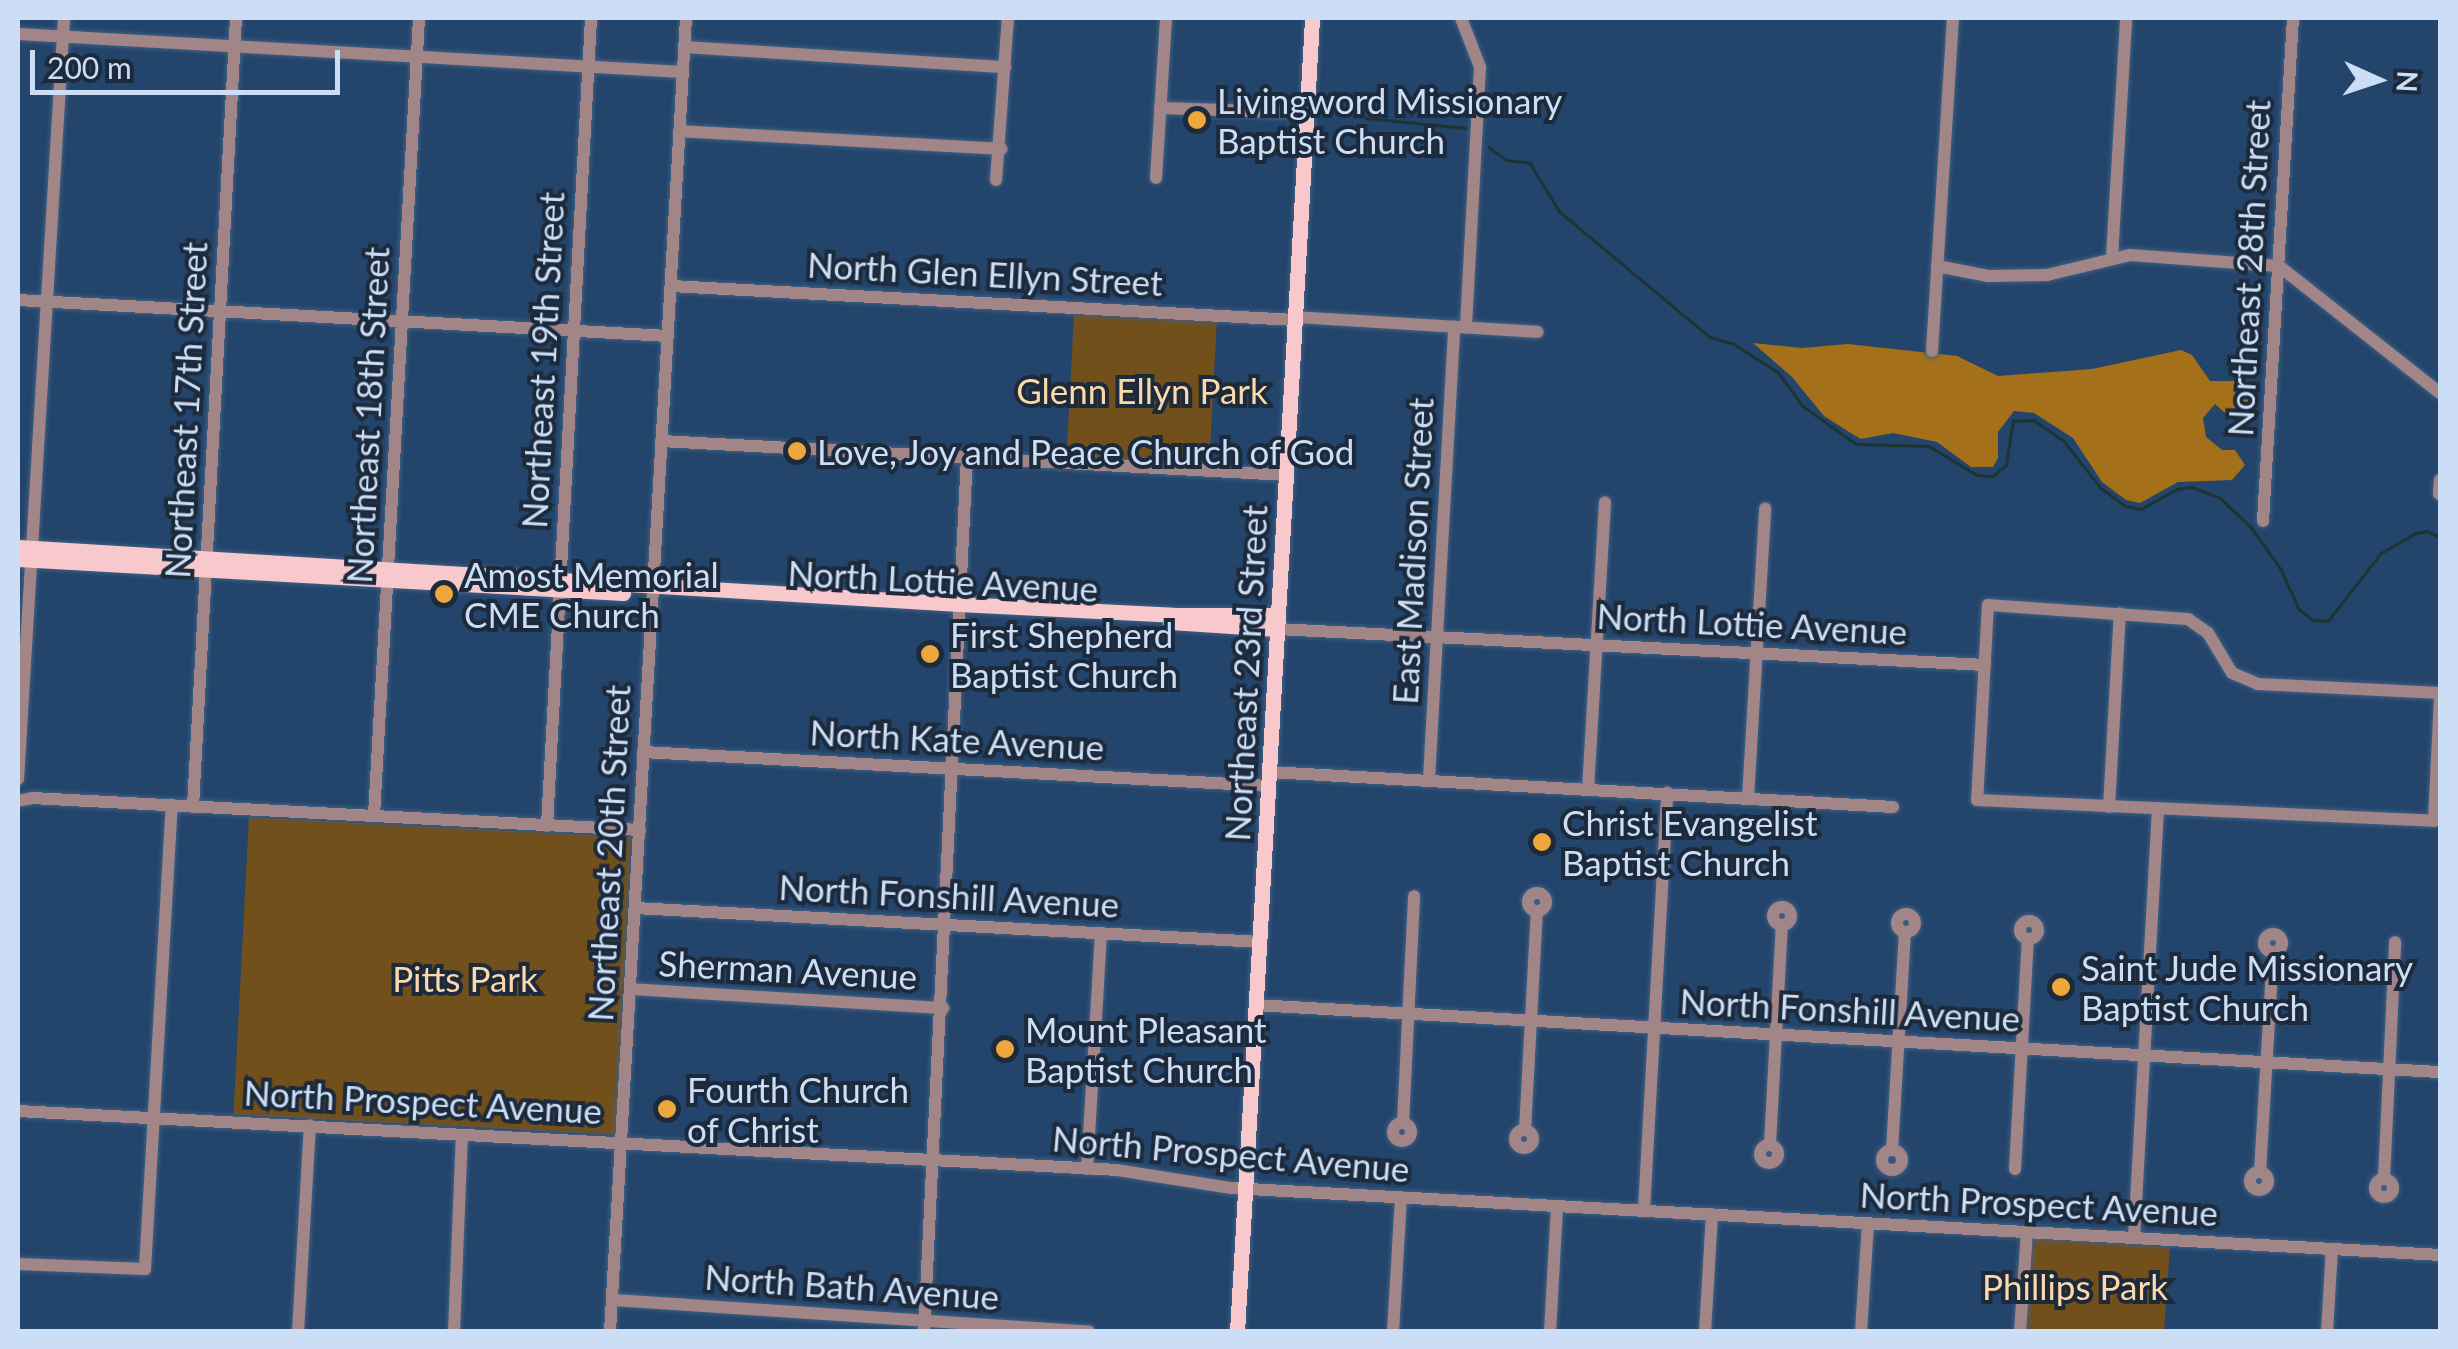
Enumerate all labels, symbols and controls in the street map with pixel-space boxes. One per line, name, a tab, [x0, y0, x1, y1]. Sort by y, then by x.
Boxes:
scale bar	[35, 30, 345, 92]
north arrow	[2328, 30, 2428, 130]
text: 200 m	[47, 49, 132, 85]
text: N	[2390, 70, 2426, 93]
place label: Livingword Missionary Baptist Church	[1217, 79, 1562, 161]
street label: Northeast 28th Street	[2218, 99, 2278, 437]
marker: Livingword Missionary Baptist Church	[1186, 109, 1208, 131]
street label: Northeast 19th Street	[512, 191, 572, 529]
street label: Northeast 17th Street	[155, 241, 215, 579]
street label: North Glen Ellyn Street	[806, 243, 1164, 303]
street label: Northeast 18th Street	[337, 246, 397, 584]
park label: Glenn Ellyn Park	[1016, 369, 1268, 411]
street label: East Madison Street	[1383, 397, 1441, 705]
place label: Love, Joy and Peace Church of God	[817, 430, 1357, 472]
marker: Love, Joy and Peace Church of God	[786, 440, 808, 462]
street label: Northeast 23rd Street	[1215, 504, 1275, 842]
street label: North Lottie Avenue	[786, 551, 1100, 609]
place label: Amost Memorial CME Church	[464, 553, 719, 635]
marker: Amost Memorial CME Church	[433, 583, 455, 605]
street label: North Lottie Avenue	[1595, 594, 1909, 652]
place label: First Shepherd Baptist Church	[950, 613, 1178, 695]
marker: First Shepherd Baptist Church	[919, 643, 941, 665]
street label: Northeast 20th Street	[578, 684, 638, 1022]
street label: North Kate Avenue	[808, 710, 1106, 768]
place label: Christ Evangelist Baptist Church	[1562, 801, 1817, 883]
marker: Christ Evangelist Baptist Church	[1531, 831, 1553, 853]
street label: North Fonshill Avenue	[777, 865, 1121, 925]
street label: Sherman Avenue	[657, 941, 919, 997]
place label: Saint Jude Missionary Baptist Church	[2081, 946, 2414, 1028]
park label: Pitts Park	[392, 957, 538, 999]
marker: Saint Jude Missionary Baptist Church	[2050, 976, 2072, 998]
street label: North Fonshill Avenue	[1678, 979, 2022, 1039]
place label: Mount Pleasant Baptist Church	[1025, 1008, 1267, 1090]
marker: Mount Pleasant Baptist Church	[994, 1038, 1016, 1060]
place label: Fourth Church of Christ	[687, 1068, 909, 1150]
street label: North Prospect Avenue	[242, 1071, 604, 1131]
marker: Fourth Church of Christ	[656, 1098, 678, 1120]
street label: North Prospect Avenue	[1050, 1116, 1412, 1190]
street label: North Prospect Avenue	[1858, 1173, 2220, 1233]
street label: North Bath Avenue	[703, 1255, 1001, 1317]
park label: Phillips Park	[1982, 1265, 2168, 1307]

